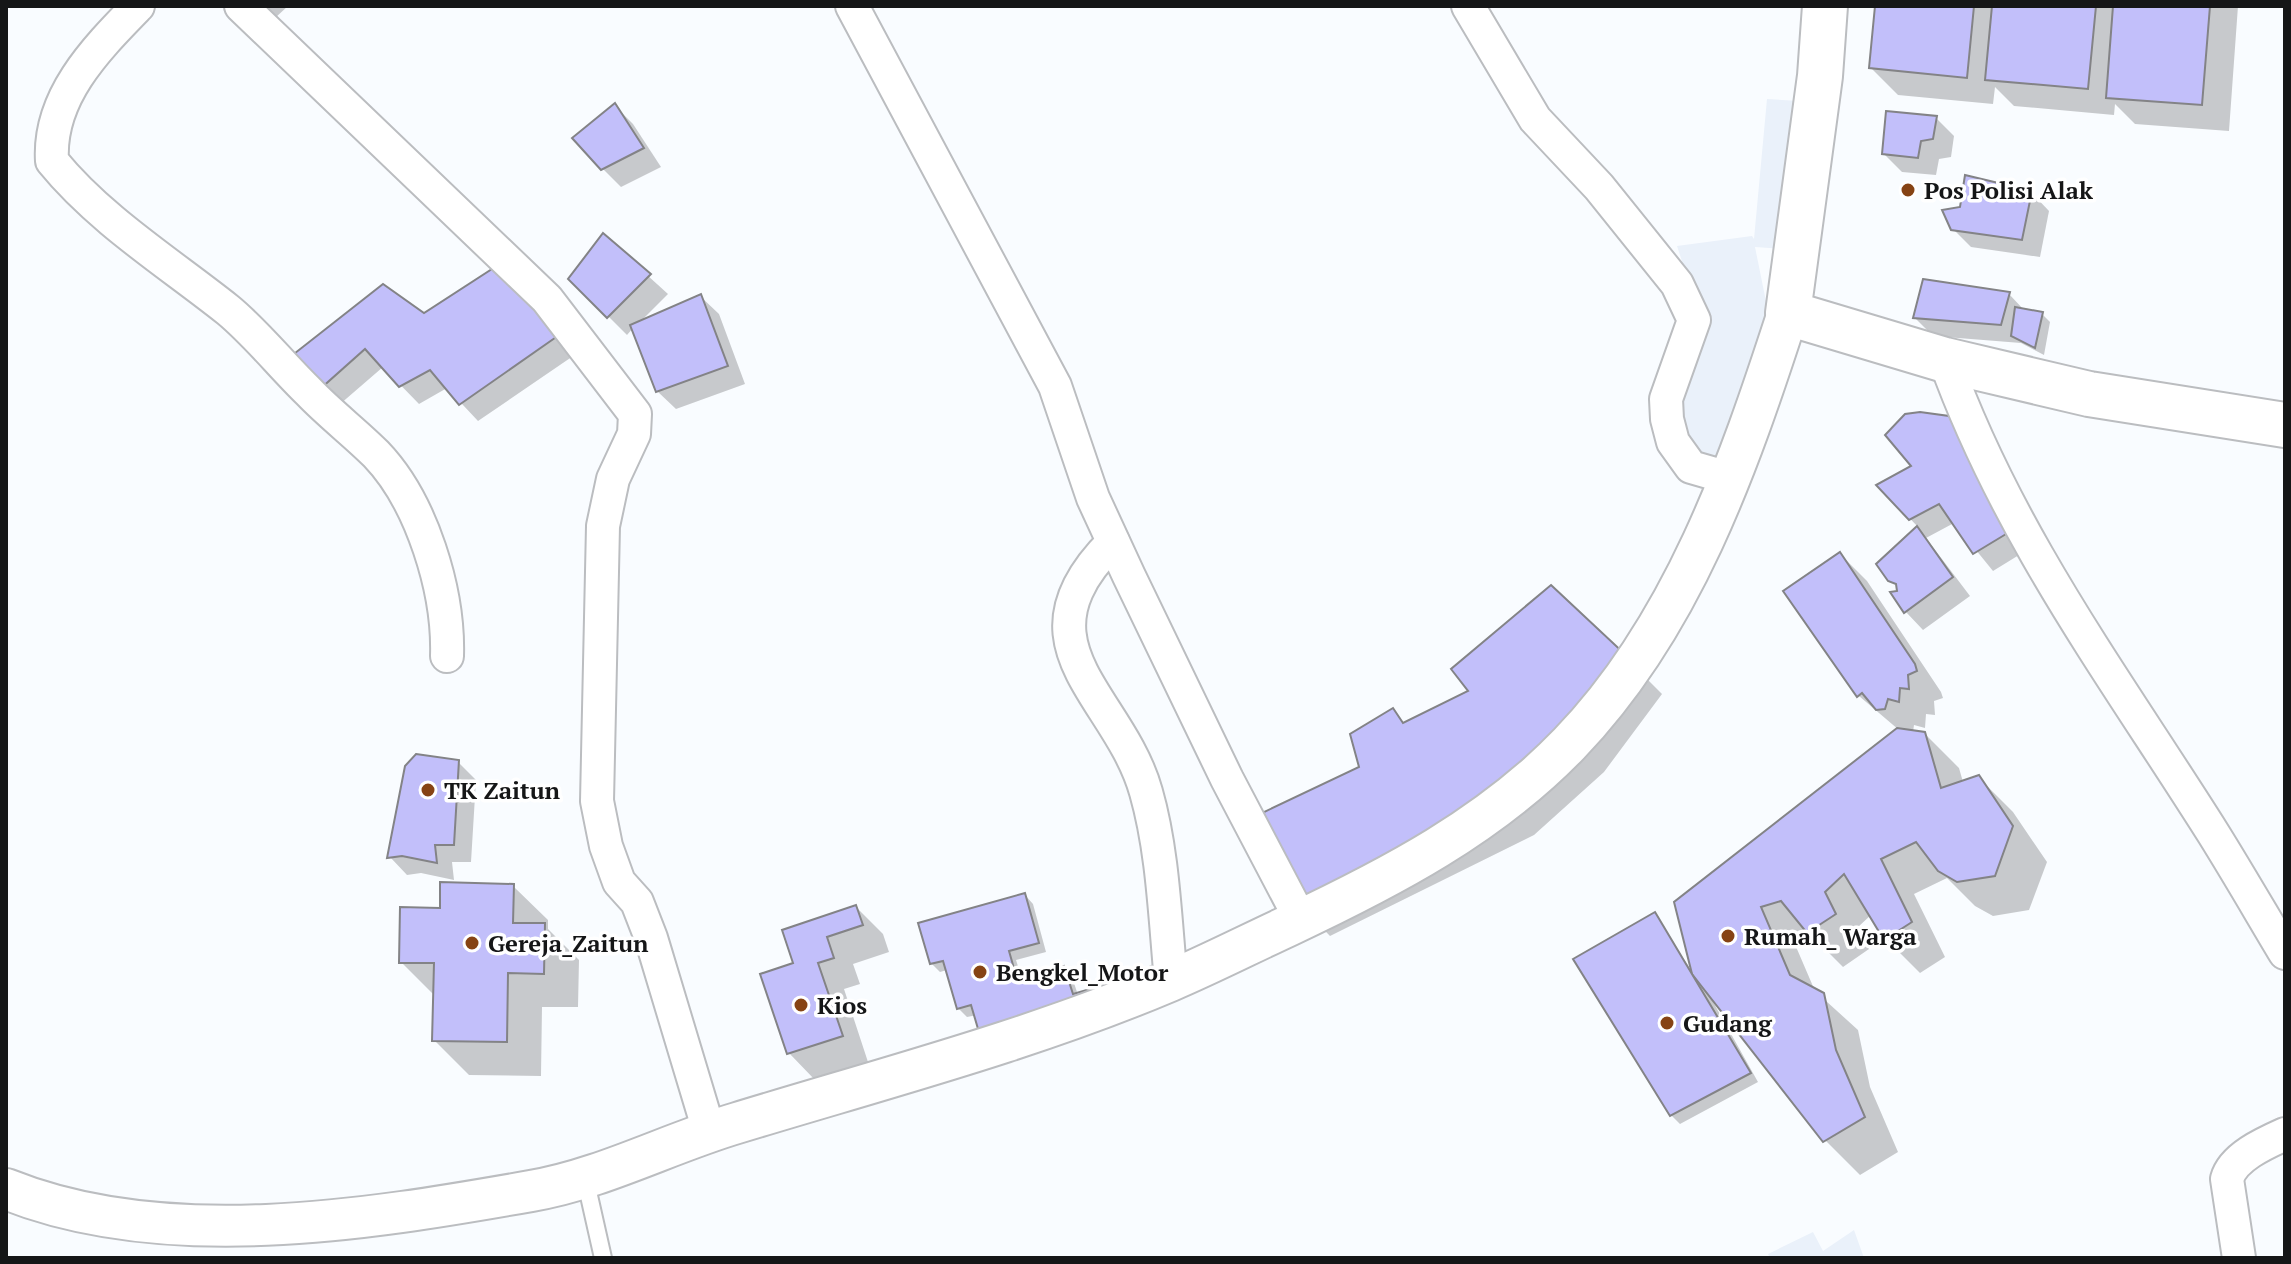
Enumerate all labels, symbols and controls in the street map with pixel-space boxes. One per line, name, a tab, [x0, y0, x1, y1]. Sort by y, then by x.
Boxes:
place label: Pos Polisi Alak	[1924, 174, 2093, 206]
marker: Pos Polisi Alak	[1899, 181, 1917, 199]
place label: TK Zaitun	[444, 774, 561, 806]
marker: TK Zaitun	[419, 781, 437, 799]
place label: Rumah_ Warga	[1744, 920, 1917, 952]
place label: Gereja_Zaitun	[488, 927, 649, 959]
marker: Rumah_ Warga	[1719, 927, 1737, 945]
marker: Gereja_Zaitun	[463, 934, 481, 952]
place label: Bengkel_Motor	[996, 956, 1169, 988]
marker: Bengkel_Motor	[971, 963, 989, 981]
place label: Kios	[817, 989, 867, 1021]
marker: Kios	[792, 996, 810, 1014]
place label: Gudang	[1683, 1007, 1772, 1039]
marker: Gudang	[1658, 1014, 1676, 1032]

